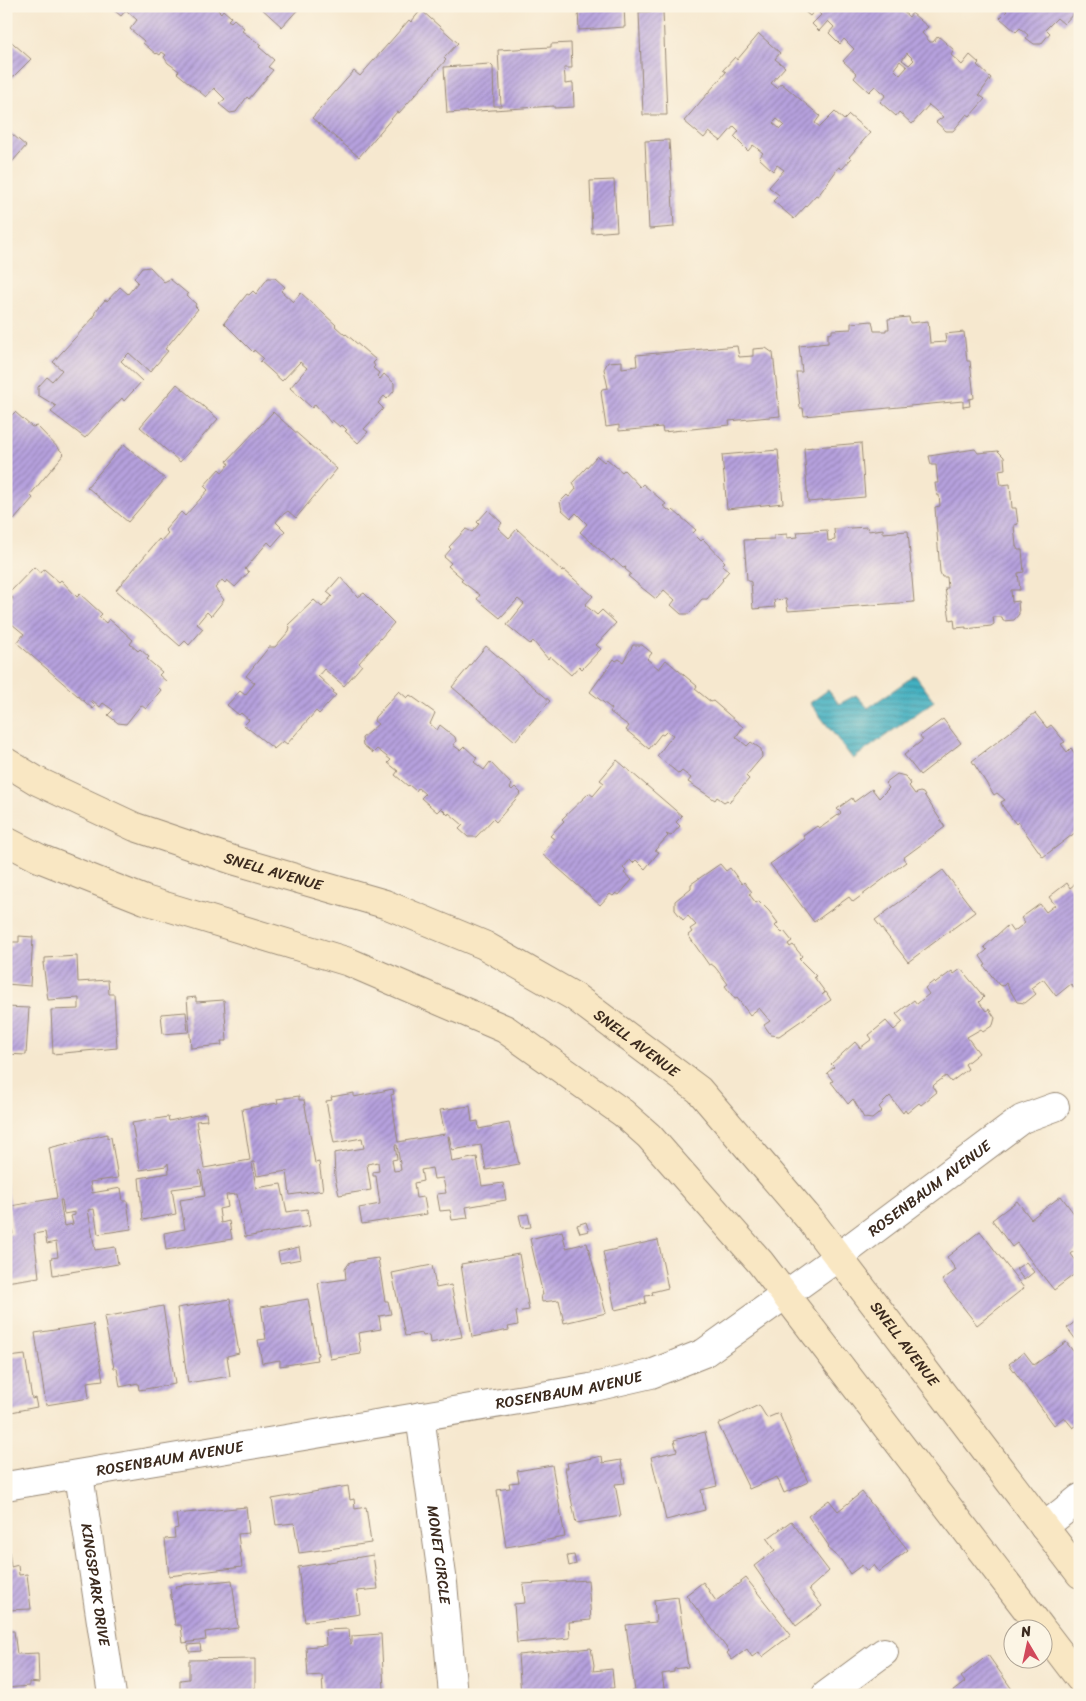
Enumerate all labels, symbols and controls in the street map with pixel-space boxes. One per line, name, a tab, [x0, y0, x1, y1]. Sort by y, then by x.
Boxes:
street label: SNELL AVENUE	[220, 845, 327, 899]
street label: SNELL AVENUE	[588, 1002, 686, 1085]
street label: ROSENBAUM AVENUE	[862, 1132, 998, 1243]
street label: SNELL AVENUE	[863, 1295, 947, 1394]
street label: ROSENBAUM AVENUE	[494, 1363, 646, 1417]
street label: ROSENBAUM AVENUE	[94, 1433, 247, 1484]
street label: MONET CIRCLE	[419, 1504, 458, 1607]
street label: KINGSPARK DRIVE	[73, 1522, 118, 1650]
north arrow	[1004, 1618, 1054, 1668]
text: N	[1018, 1619, 1033, 1645]

